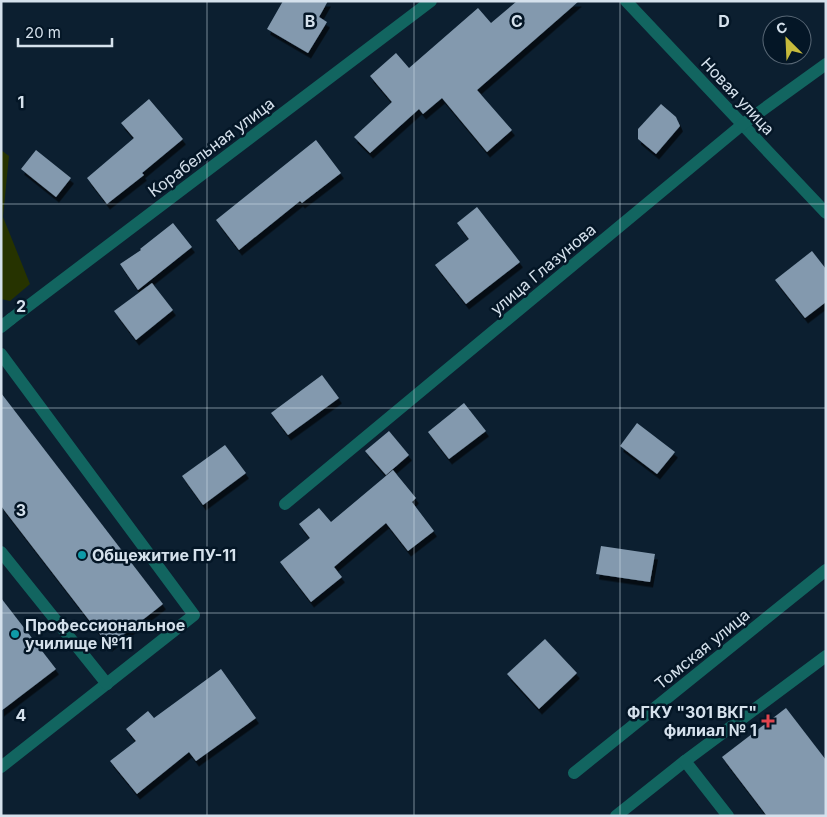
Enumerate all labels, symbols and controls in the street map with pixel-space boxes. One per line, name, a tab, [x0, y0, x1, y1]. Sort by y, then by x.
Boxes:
text: B	[305, 11, 315, 31]
text: C	[511, 11, 523, 31]
text: D	[718, 11, 730, 31]
scale bar	[18, 15, 111, 47]
north arrow	[762, 15, 812, 65]
text: С	[773, 18, 790, 38]
text: 20 m	[25, 23, 61, 42]
street label: Новая улица	[697, 53, 779, 139]
text: 1	[18, 92, 24, 112]
street label: Корабельная улица	[144, 93, 278, 201]
street label: улица Глазунова	[486, 219, 600, 319]
text: 2	[16, 296, 26, 316]
text: 3	[16, 500, 26, 520]
place label: Общежитие ПУ-11	[92, 545, 236, 565]
marker: Общежитие ПУ-11	[76, 549, 88, 561]
street label: Томская улица	[650, 605, 754, 693]
place label: Профессиональное училище №11	[25, 615, 185, 653]
marker: Профессиональное училище №11	[9, 628, 21, 640]
place label: ФГКУ "301 ВКГ" филиал № 1	[627, 702, 757, 740]
text: 4	[16, 705, 27, 725]
marker: ФГКУ "301 ВКГ" филиал № 1	[761, 714, 775, 728]

